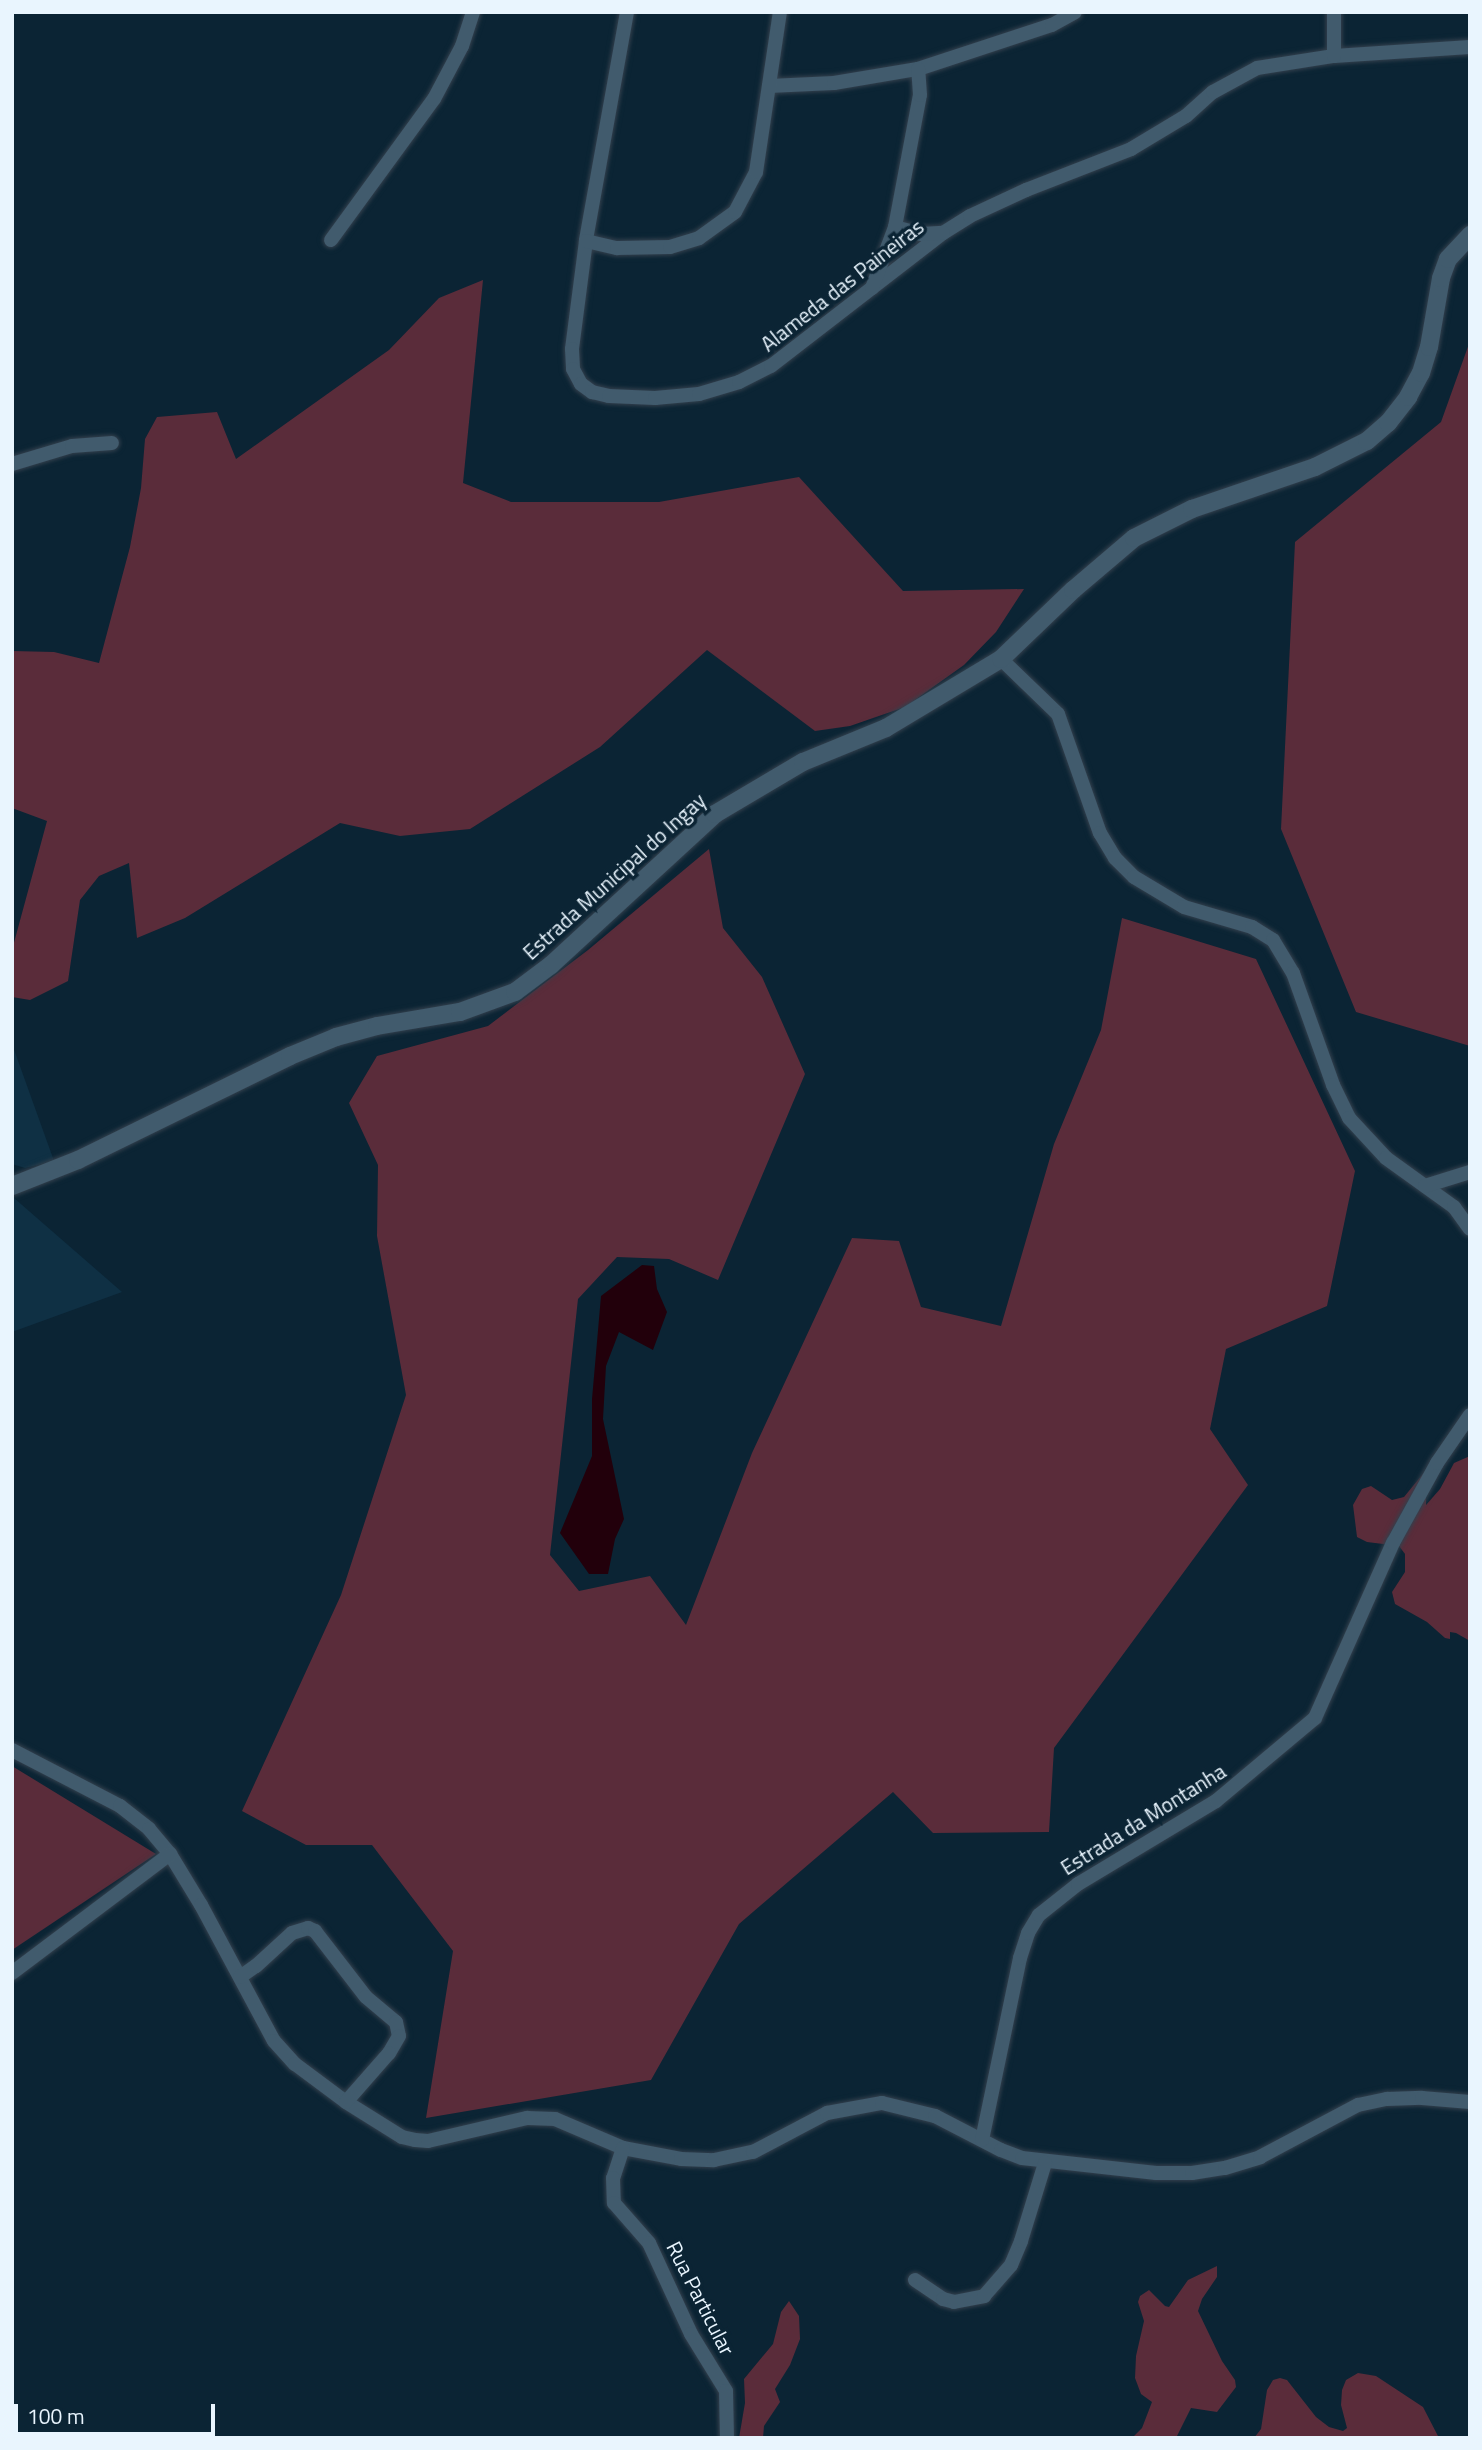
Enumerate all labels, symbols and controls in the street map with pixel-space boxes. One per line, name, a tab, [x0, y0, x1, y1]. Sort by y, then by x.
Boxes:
street label: Alameda das Paineiras	[756, 214, 928, 356]
street label: Estrada Municipal do Ingay	[518, 787, 710, 965]
street label: Estrada da Montanha	[1056, 1758, 1230, 1880]
street label: Rua Particular	[662, 2237, 740, 2359]
scale bar	[18, 2390, 219, 2434]
text: 100 m	[27, 2400, 84, 2432]

